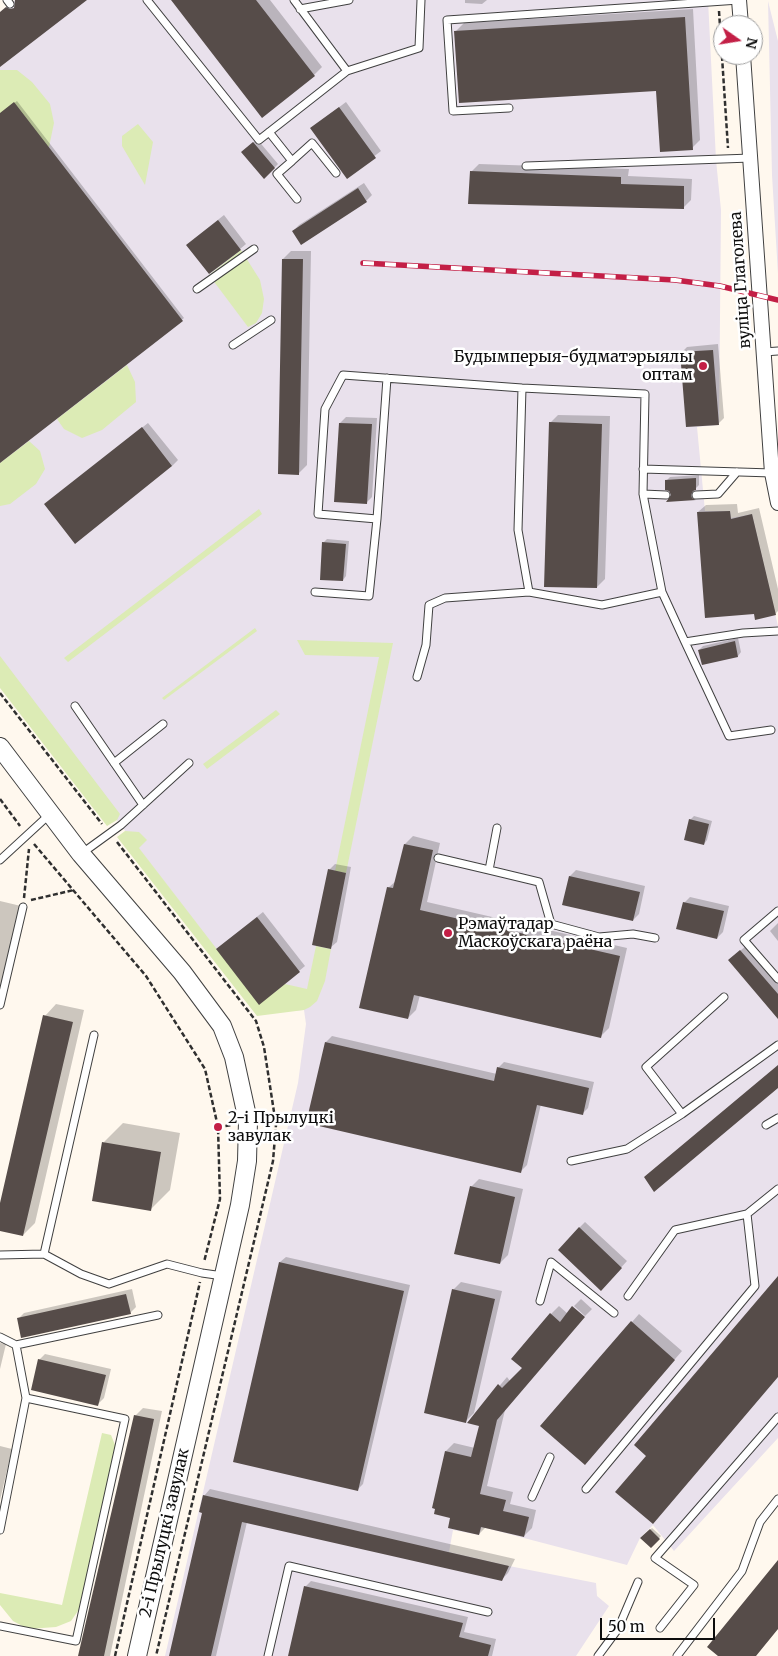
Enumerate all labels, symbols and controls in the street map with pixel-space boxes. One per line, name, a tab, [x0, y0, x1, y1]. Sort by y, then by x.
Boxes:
north arrow	[713, 15, 763, 65]
text: N	[742, 36, 762, 51]
street label: вуліца Глаголева	[727, 211, 755, 349]
place label: Будымперыя-будматэрыялы оптам	[454, 347, 693, 385]
marker: Будымперыя-будматэрыялы оптам	[697, 360, 709, 372]
place label: Рэмаўтадар Маскоўскага раёна	[458, 914, 612, 952]
marker: Рэмаўтадар Маскоўскага раёна	[442, 927, 454, 939]
place label: 2-і Прылуцкі завулак	[228, 1108, 334, 1146]
marker: 2-і Прылуцкі завулак	[212, 1121, 224, 1133]
street label: 2-і Прылуцкі завулак	[136, 1447, 194, 1619]
scale bar	[603, 1608, 718, 1640]
text: 50 m	[608, 1617, 645, 1636]

